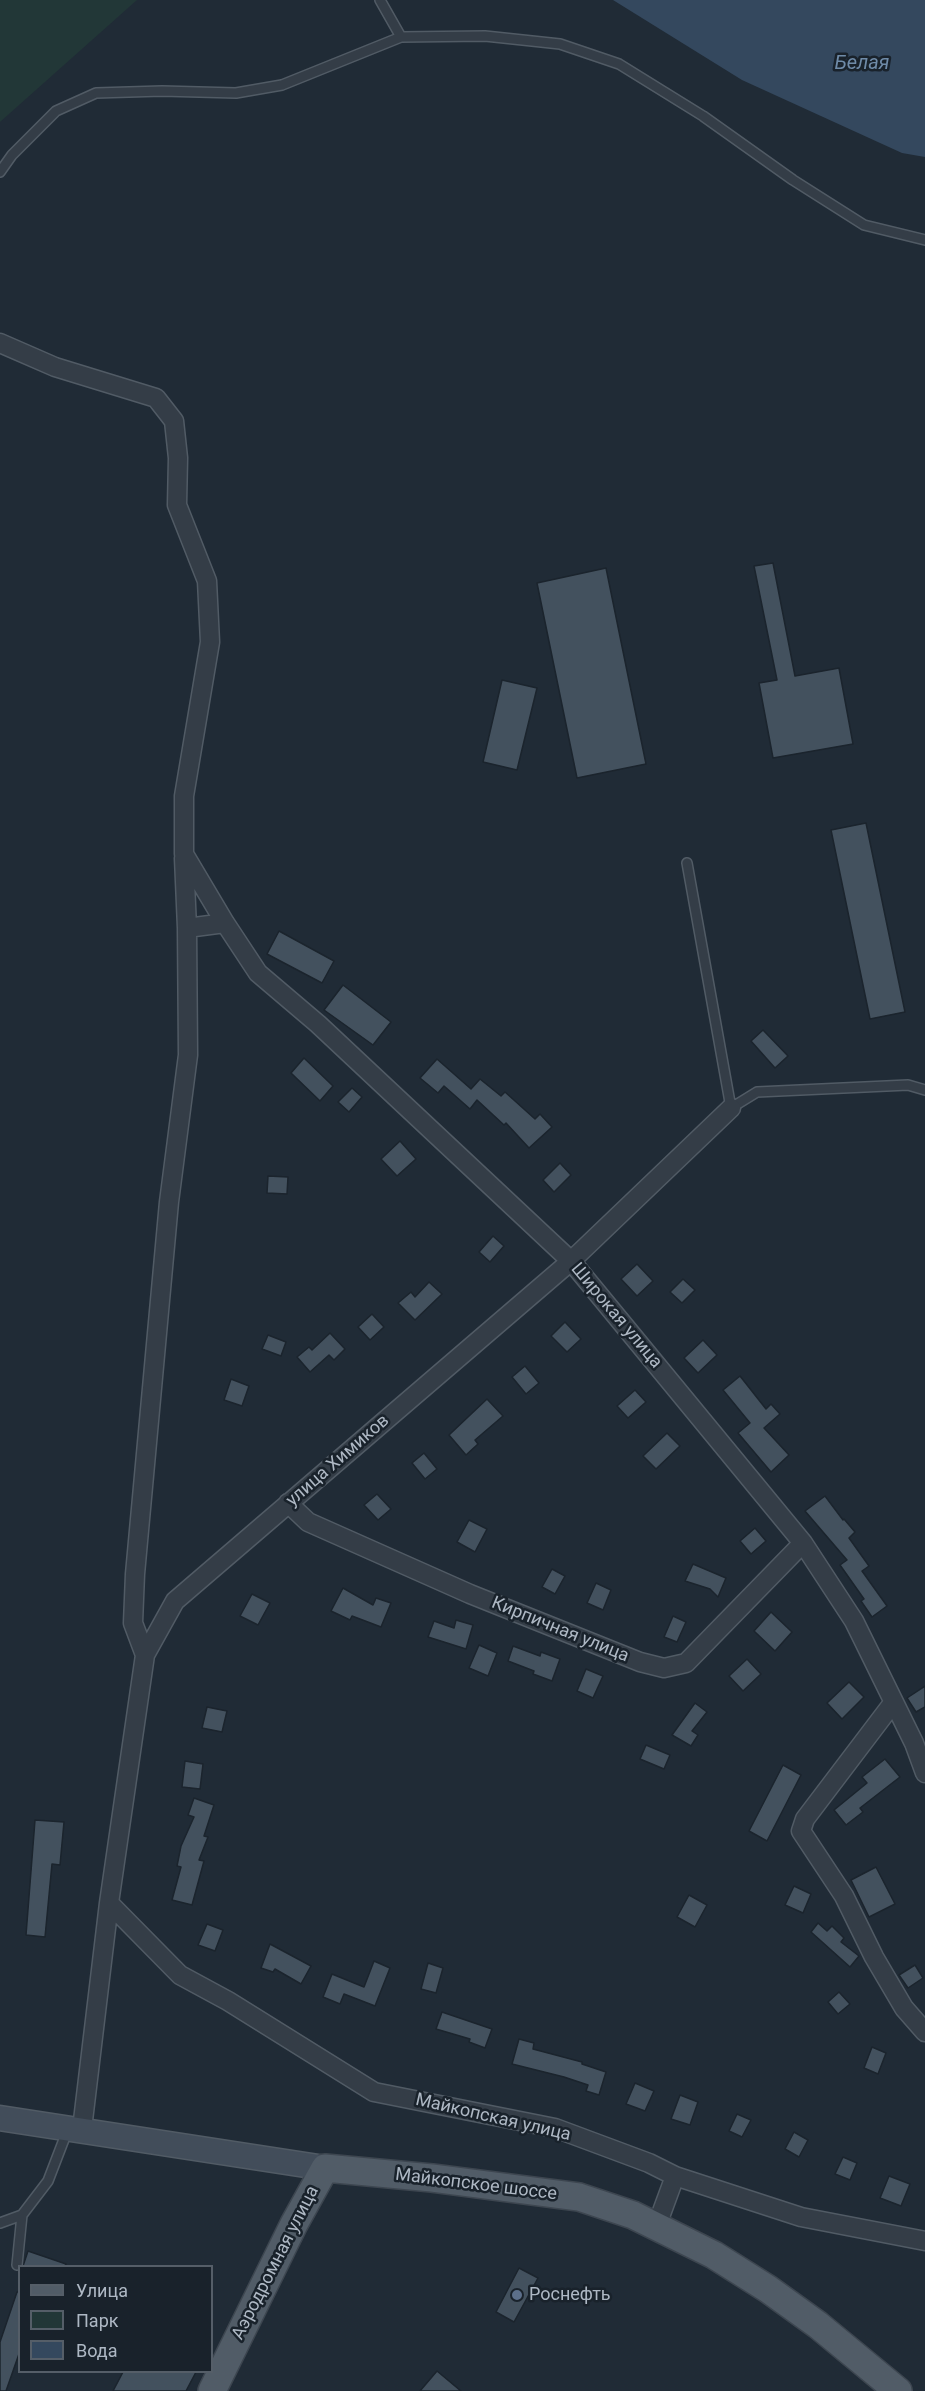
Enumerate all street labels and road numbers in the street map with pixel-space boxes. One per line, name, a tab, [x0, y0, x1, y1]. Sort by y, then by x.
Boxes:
street label: Широкая улица	[566, 1259, 666, 1373]
street label: улица Химиков	[282, 1410, 394, 1512]
street label: Кирпичная улица	[488, 1593, 632, 1667]
street label: Майкопская улица	[413, 2090, 573, 2146]
street label: Майкопское шоссе	[394, 2164, 558, 2206]
street label: Аэродромная улица	[228, 2183, 324, 2343]

